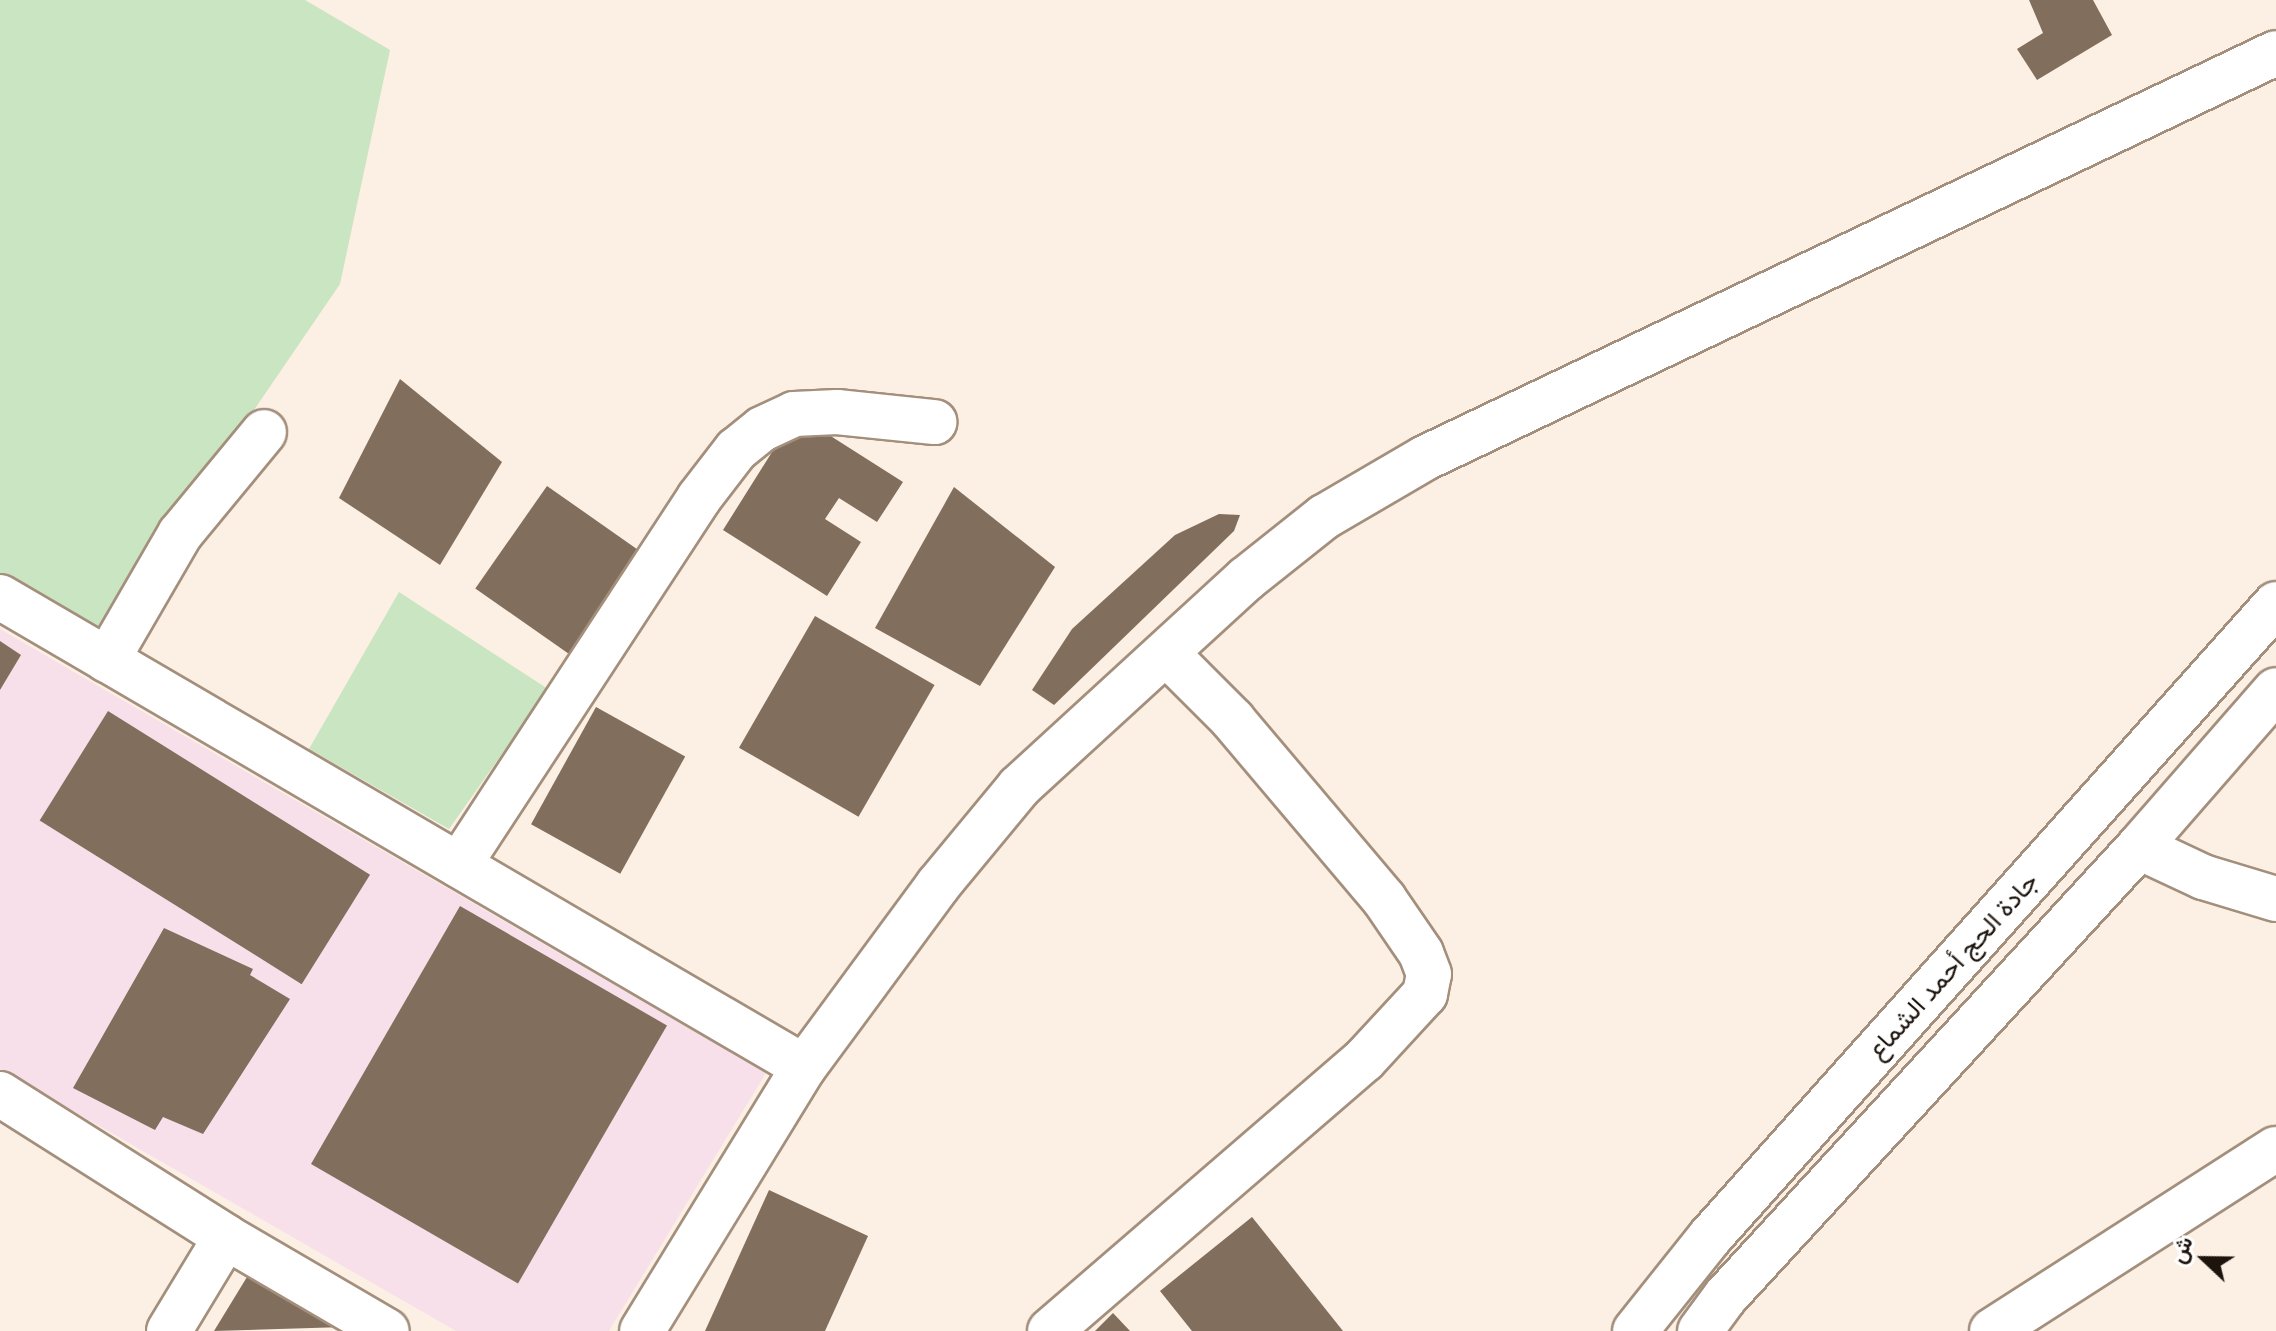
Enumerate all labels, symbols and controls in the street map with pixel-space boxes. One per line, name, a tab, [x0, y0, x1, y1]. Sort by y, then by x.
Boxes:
street label: جادة الحج أحمد الشماع	[1861, 866, 2045, 1066]
north arrow	[2164, 1219, 2244, 1299]
text: ش	[2164, 1233, 2199, 1267]

